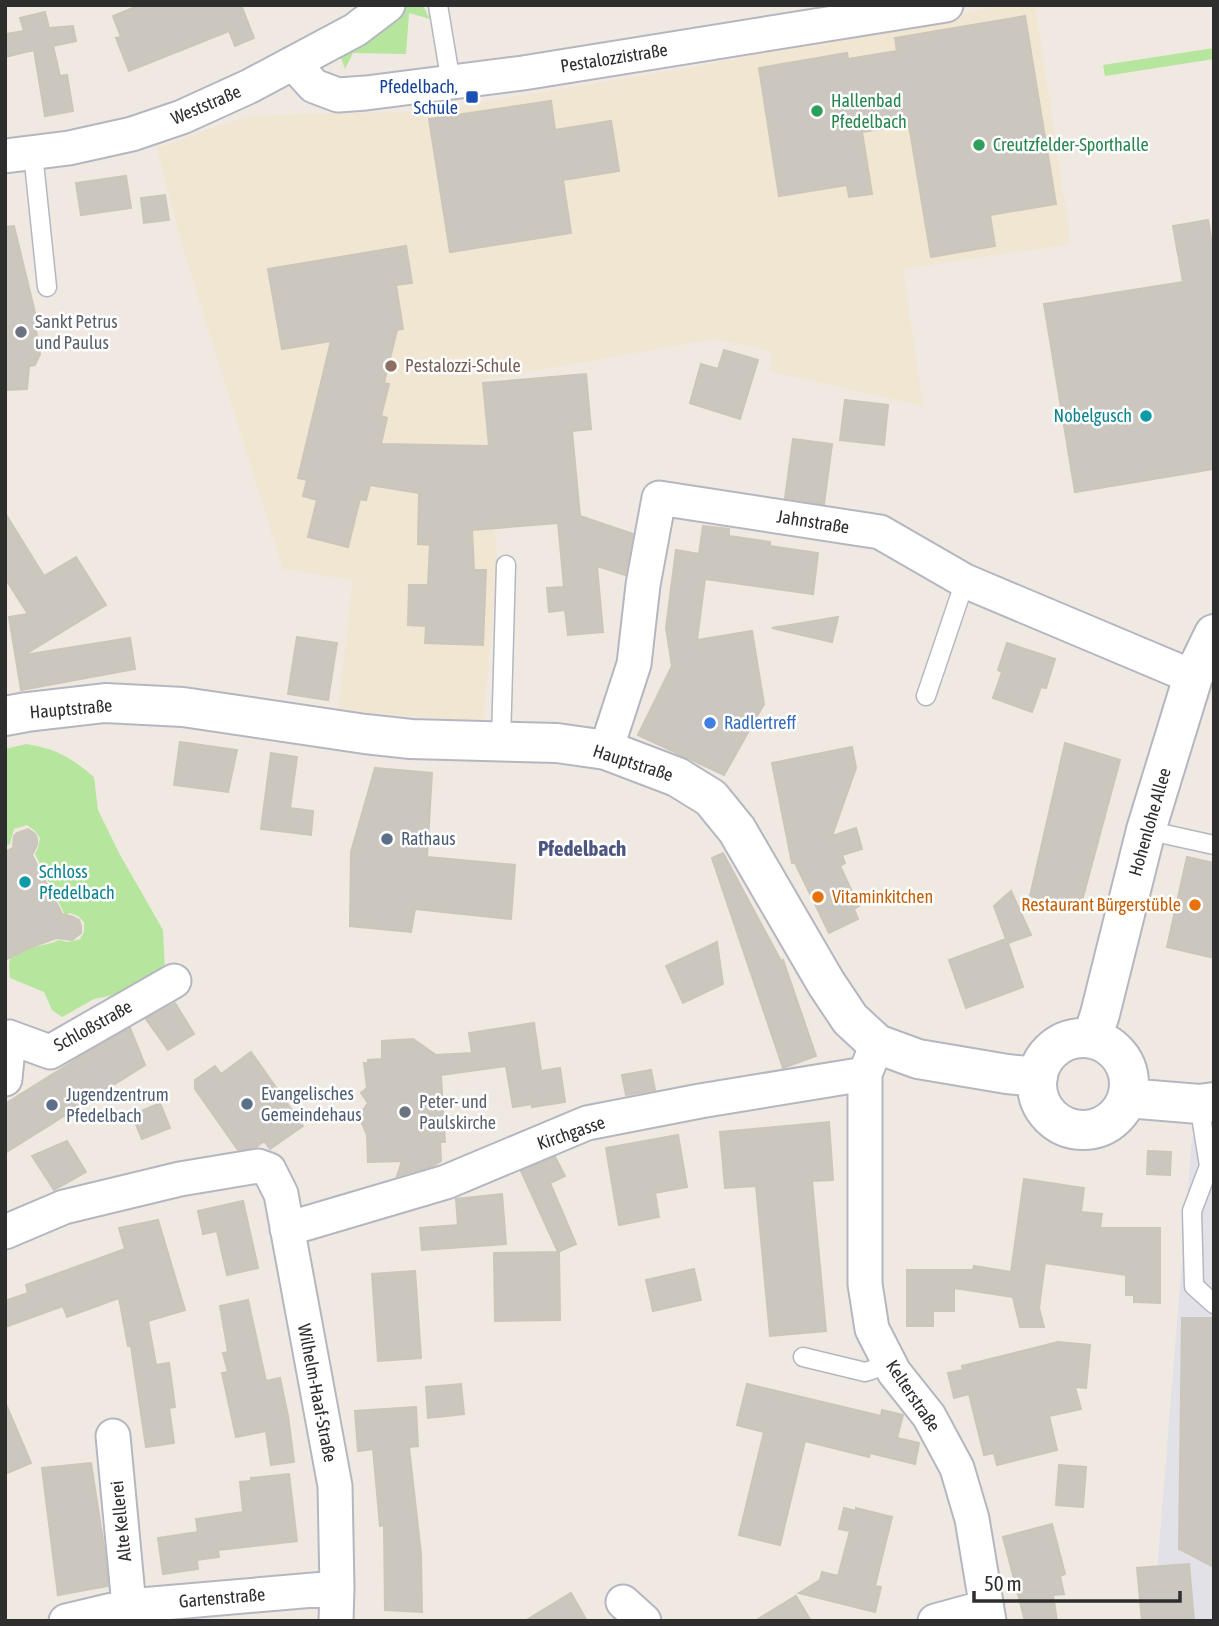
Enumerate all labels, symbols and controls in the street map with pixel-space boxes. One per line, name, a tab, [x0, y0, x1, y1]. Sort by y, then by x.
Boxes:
street label: Pestalozzistraße	[559, 39, 669, 76]
place label: Pfedelbach, Schule	[379, 76, 458, 118]
street label: Weststraße	[168, 80, 244, 129]
marker: Pfedelbach, Schule	[464, 89, 480, 105]
place label: Hallenbad Pfedelbach	[831, 90, 907, 132]
marker: Hallenbad Pfedelbach	[809, 103, 825, 119]
place label: Creutzfelder-Sporthalle	[993, 134, 1149, 155]
marker: Creutzfelder-Sporthalle	[971, 137, 987, 153]
place label: Sankt Petrus und Paulus	[35, 311, 118, 353]
marker: Sankt Petrus und Paulus	[13, 324, 29, 340]
place label: Pestalozzi-Schule	[405, 355, 521, 376]
marker: Pestalozzi-Schule	[383, 358, 399, 374]
place label: Nobelgusch	[1054, 405, 1132, 426]
marker: Nobelgusch	[1138, 408, 1154, 424]
street label: Jahnstraße	[775, 505, 851, 538]
street label: Hauptstraße	[29, 694, 113, 723]
place label: Radlertreff	[724, 712, 796, 733]
marker: Radlertreff	[702, 715, 718, 731]
street label: Hauptstraße	[591, 740, 676, 785]
street label: Hohenlohe Allee	[1124, 765, 1175, 878]
place label: Rathaus	[401, 828, 456, 849]
marker: Rathaus	[379, 831, 395, 847]
district label: Pfedelbach	[538, 836, 626, 860]
place label: Schloss Pfedelbach	[39, 861, 115, 903]
marker: Schloss Pfedelbach	[17, 874, 33, 890]
place label: Vitaminkitchen	[832, 886, 933, 907]
marker: Vitaminkitchen	[810, 889, 826, 905]
place label: Restaurant Bürgerstüble	[1021, 894, 1181, 915]
marker: Restaurant Bürgerstüble	[1187, 897, 1203, 913]
street label: Schloßstraße	[50, 996, 135, 1056]
place label: Evangelisches Gemeindehaus	[261, 1083, 362, 1125]
place label: Jugendzentrum Pfedelbach	[66, 1084, 169, 1126]
place label: Peter- und Paulskirche	[419, 1091, 496, 1133]
marker: Evangelisches Gemeindehaus	[239, 1096, 255, 1112]
marker: Jugendzentrum Pfedelbach	[44, 1097, 60, 1113]
marker: Peter- und Paulskirche	[397, 1104, 413, 1120]
street label: Kirchgasse	[534, 1111, 607, 1154]
street label: Wilhelm-Haaf-Straße	[294, 1322, 341, 1464]
street label: Kelterstraße	[882, 1356, 945, 1435]
street label: Alte Kellerei	[106, 1480, 135, 1562]
scale bar	[974, 1560, 1180, 1604]
text: 50 m	[984, 1571, 1022, 1595]
street label: Gartenstraße	[178, 1583, 266, 1612]

